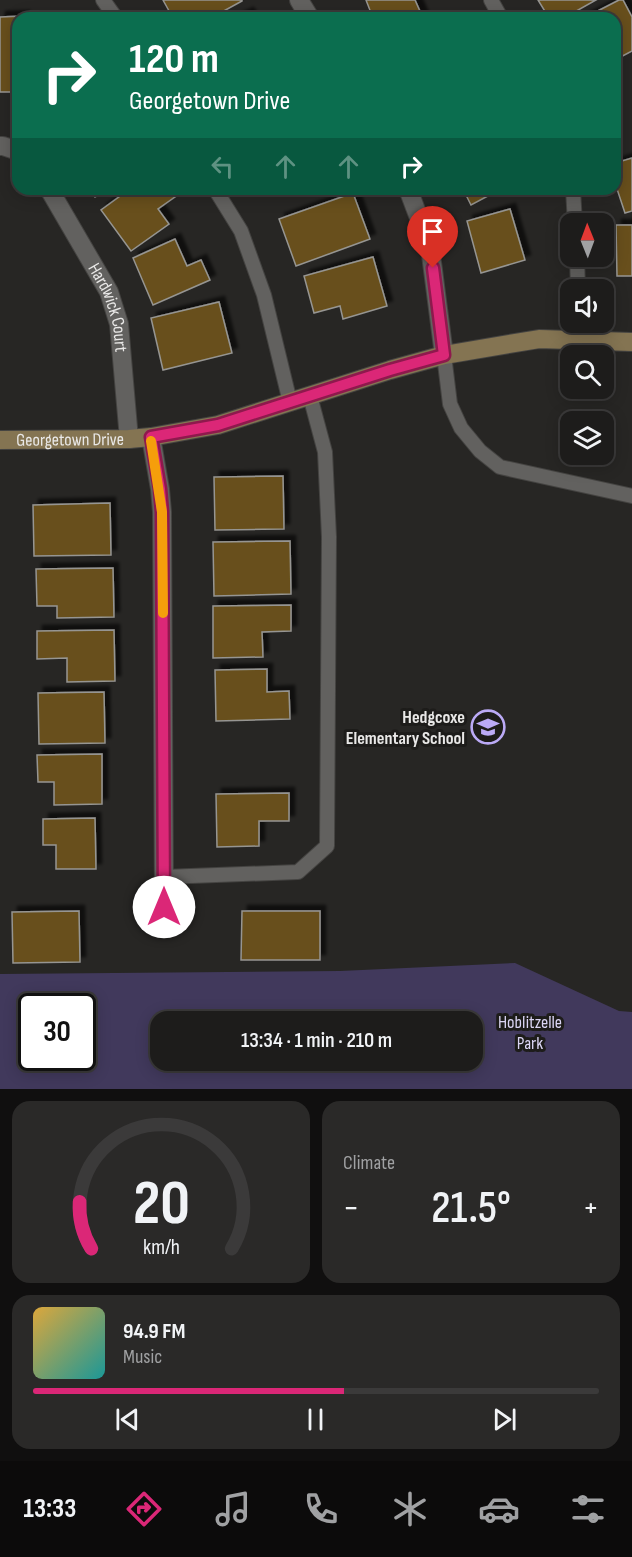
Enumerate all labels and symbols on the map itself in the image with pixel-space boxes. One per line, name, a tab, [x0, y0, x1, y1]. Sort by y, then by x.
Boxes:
pin	[407, 206, 458, 268]
north arrow	[560, 213, 614, 267]
street label: Hardwick Court	[83, 259, 131, 353]
street label: Georgetown Drive	[16, 429, 124, 451]
place label: Hedgcoxe Elementary School	[346, 707, 465, 749]
school or university icon: Hedgcoxe Elementary School	[470, 709, 506, 745]
position arrow	[132, 875, 196, 939]
speed limit sign: 30	[18, 993, 96, 1071]
park label: Hoblitzelle Park	[498, 1012, 562, 1054]

